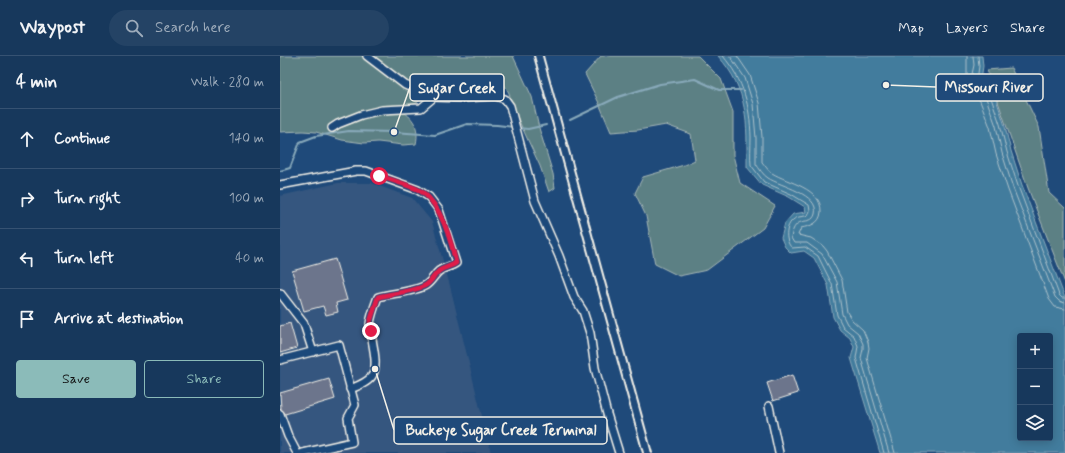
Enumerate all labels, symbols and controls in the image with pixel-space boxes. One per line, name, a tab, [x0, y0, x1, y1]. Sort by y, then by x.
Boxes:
search box	[109, 10, 389, 46]
text: Waypost	[20, 15, 85, 40]
icon: search	[123, 17, 145, 39]
text: Search here	[155, 18, 231, 38]
text: Map	[898, 19, 924, 37]
text: Layers	[946, 19, 988, 37]
text: Share	[1010, 19, 1045, 37]
text: 4 min	[16, 71, 57, 93]
text: Walk · 280 m	[191, 74, 264, 91]
callout: Sugar Creek	[410, 74, 504, 101]
callout: Missouri River	[936, 74, 1043, 101]
text: Missouri River	[945, 78, 1034, 98]
text: Sugar Creek	[418, 79, 497, 101]
icon: ahead	[16, 128, 38, 150]
text: Continue	[54, 129, 110, 149]
text: 140 m	[229, 130, 264, 147]
route start	[370, 167, 388, 185]
icon: right	[16, 188, 38, 210]
text: Turn right	[54, 189, 121, 209]
text: 100 m	[229, 190, 264, 207]
icon: left	[16, 248, 38, 270]
text: Turn left	[54, 249, 114, 269]
text: 40 m	[235, 250, 264, 267]
icon: arrive	[16, 308, 38, 330]
text: Arrive at destination	[54, 309, 183, 329]
route end	[362, 322, 380, 340]
map controls	[1017, 333, 1053, 441]
button: +	[1017, 333, 1053, 369]
button: Save	[16, 360, 136, 398]
button: Share	[144, 360, 264, 398]
button: −	[1017, 369, 1053, 405]
button: layers	[1017, 405, 1053, 441]
callout: Buckeye Sugar Creek Terminal	[394, 417, 607, 444]
text: Buckeye Sugar Creek Terminal	[405, 421, 597, 443]

